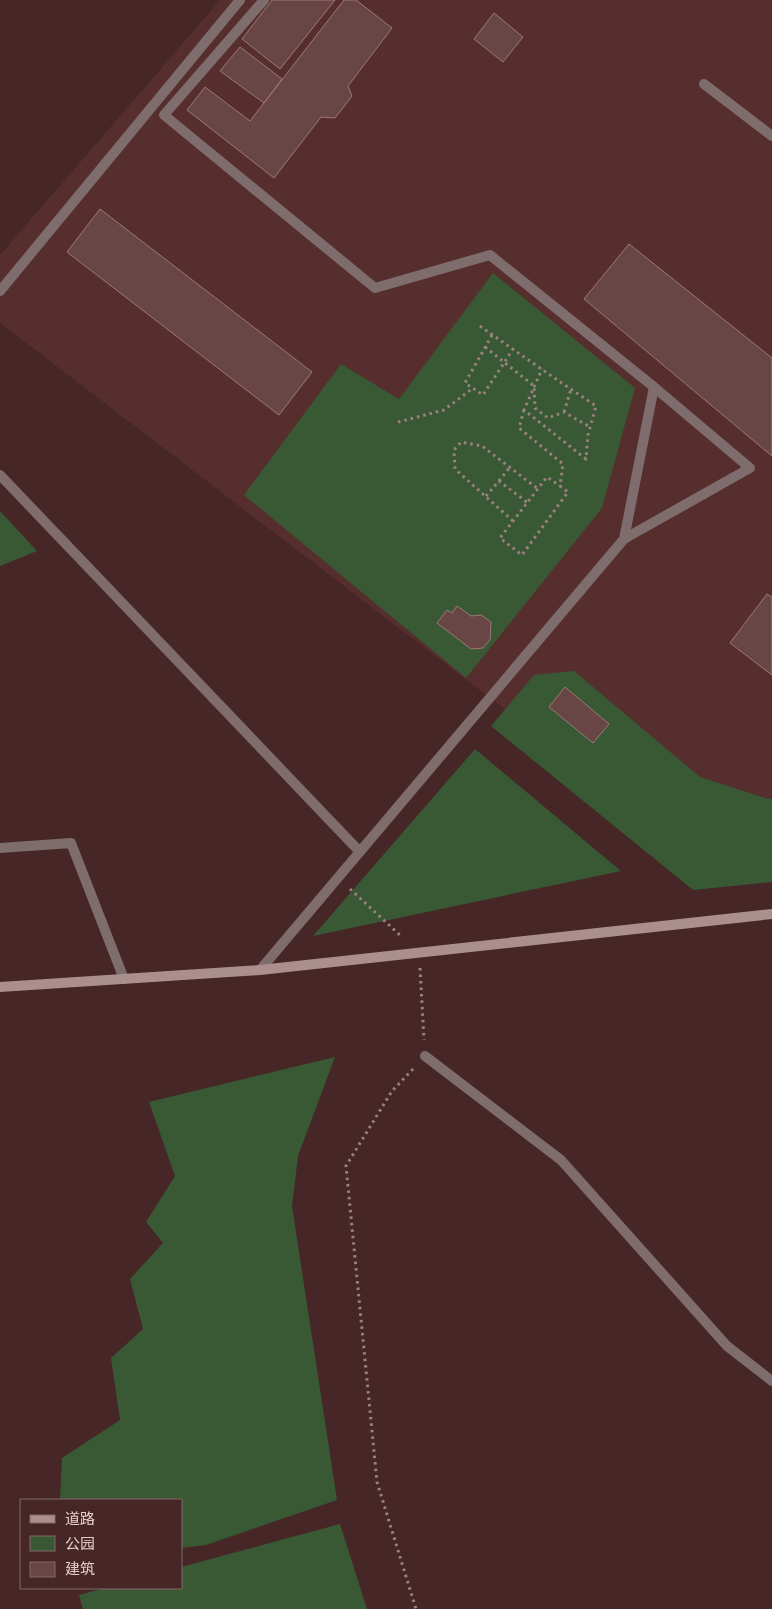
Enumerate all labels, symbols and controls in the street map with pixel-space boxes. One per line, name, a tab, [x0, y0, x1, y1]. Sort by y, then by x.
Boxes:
legend	[20, 1499, 182, 1589]
text: 道路	[65, 1510, 95, 1528]
text: 公园	[65, 1535, 95, 1553]
text: 建筑	[65, 1560, 95, 1578]

